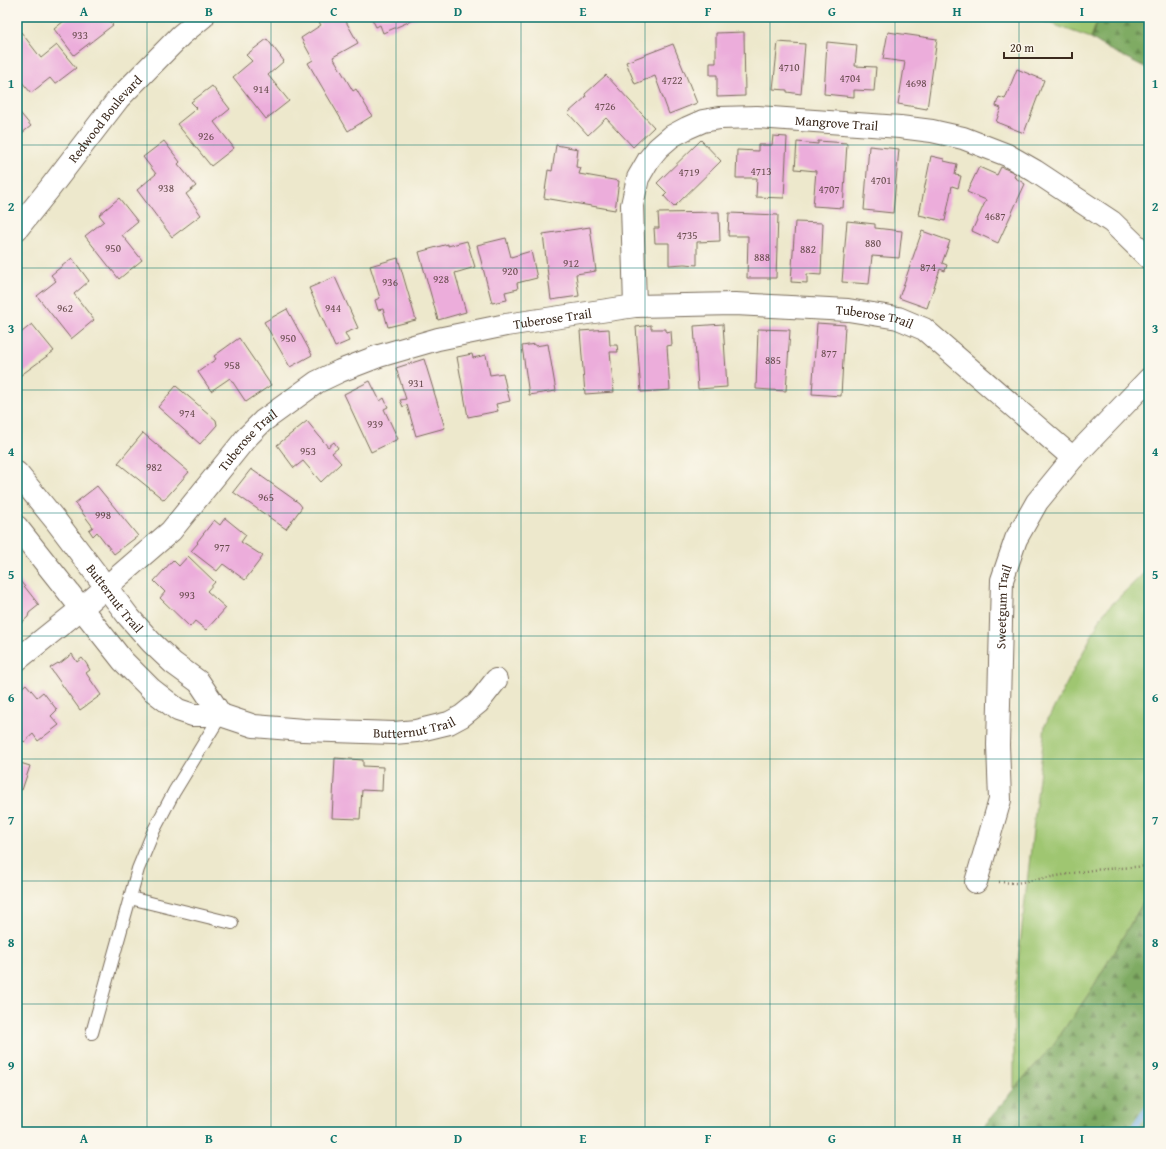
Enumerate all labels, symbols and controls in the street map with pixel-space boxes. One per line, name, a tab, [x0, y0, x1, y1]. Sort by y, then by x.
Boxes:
text: A	[80, 2, 89, 21]
text: B	[205, 2, 213, 21]
text: C	[330, 2, 338, 21]
text: D	[454, 2, 462, 21]
text: E	[580, 2, 587, 21]
text: F	[705, 2, 712, 21]
text: G	[828, 2, 836, 21]
text: H	[952, 2, 962, 21]
text: I	[1080, 2, 1084, 21]
house number: 933	[72, 27, 88, 43]
scale bar	[1004, 34, 1072, 60]
text: 20 m	[1010, 39, 1034, 56]
house number: 4710	[778, 59, 800, 75]
house number: 4704	[839, 70, 861, 86]
street label: Redwood Boulevard	[64, 71, 147, 167]
house number: 4722	[661, 72, 683, 88]
text: 1	[8, 74, 14, 93]
text: 1	[1152, 74, 1158, 93]
house number: 4698	[905, 75, 927, 91]
house number: 914	[253, 81, 269, 97]
house number: 4726	[594, 98, 616, 114]
street label: Mangrove Trail	[795, 111, 879, 135]
house number: 926	[198, 128, 214, 144]
house number: 4713	[750, 163, 772, 179]
house number: 4719	[678, 164, 700, 180]
house number: 4701	[870, 172, 892, 188]
house number: 938	[158, 180, 174, 196]
house number: 4707	[818, 181, 840, 197]
text: 2	[8, 197, 15, 216]
text: 2	[1152, 197, 1159, 216]
house number: 4687	[984, 208, 1006, 224]
house number: 4735	[676, 227, 698, 243]
house number: 880	[865, 235, 881, 251]
house number: 950	[105, 240, 121, 256]
house number: 882	[800, 241, 816, 257]
house number: 888	[754, 249, 770, 265]
house number: 912	[563, 255, 579, 271]
house number: 874	[920, 259, 936, 275]
house number: 920	[502, 263, 518, 279]
house number: 928	[433, 271, 449, 287]
house number: 936	[382, 274, 398, 290]
house number: 962	[57, 300, 73, 316]
house number: 944	[325, 300, 341, 316]
street label: Tuberose Trail	[835, 300, 917, 334]
street label: Tuberose Trail	[512, 303, 593, 334]
text: 3	[8, 319, 14, 338]
text: 3	[1152, 319, 1158, 338]
house number: 950	[280, 330, 296, 346]
house number: 877	[821, 345, 837, 361]
house number: 885	[765, 352, 781, 368]
house number: 958	[224, 357, 240, 373]
house number: 931	[408, 375, 424, 391]
house number: 974	[179, 405, 195, 421]
street label: Tuberose Trail	[214, 405, 281, 475]
house number: 939	[367, 416, 383, 432]
text: 4	[8, 442, 15, 461]
text: 4	[1152, 442, 1159, 461]
house number: 953	[300, 443, 316, 459]
house number: 982	[146, 459, 162, 475]
house number: 965	[258, 489, 274, 505]
house number: 998	[95, 507, 111, 523]
house number: 977	[214, 539, 230, 555]
street label: Butternut Trail	[82, 560, 148, 637]
street label: Sweetgum Trail	[991, 562, 1017, 649]
text: 5	[8, 565, 15, 584]
text: 5	[1152, 565, 1159, 584]
house number: 993	[179, 587, 195, 603]
text: 6	[8, 688, 15, 707]
text: 6	[1152, 688, 1159, 707]
street label: Butternut Trail	[373, 712, 459, 743]
text: 7	[8, 811, 15, 830]
text: 7	[1152, 811, 1159, 830]
text: 8	[8, 933, 15, 952]
text: 8	[1152, 933, 1159, 952]
text: 9	[8, 1056, 15, 1075]
text: 9	[1152, 1056, 1159, 1075]
text: A	[80, 1129, 89, 1148]
text: B	[205, 1129, 213, 1148]
text: C	[330, 1129, 338, 1148]
text: D	[454, 1129, 462, 1148]
text: E	[580, 1129, 587, 1148]
text: F	[705, 1129, 712, 1148]
text: G	[828, 1129, 836, 1148]
text: H	[952, 1129, 962, 1148]
text: I	[1080, 1129, 1084, 1148]

